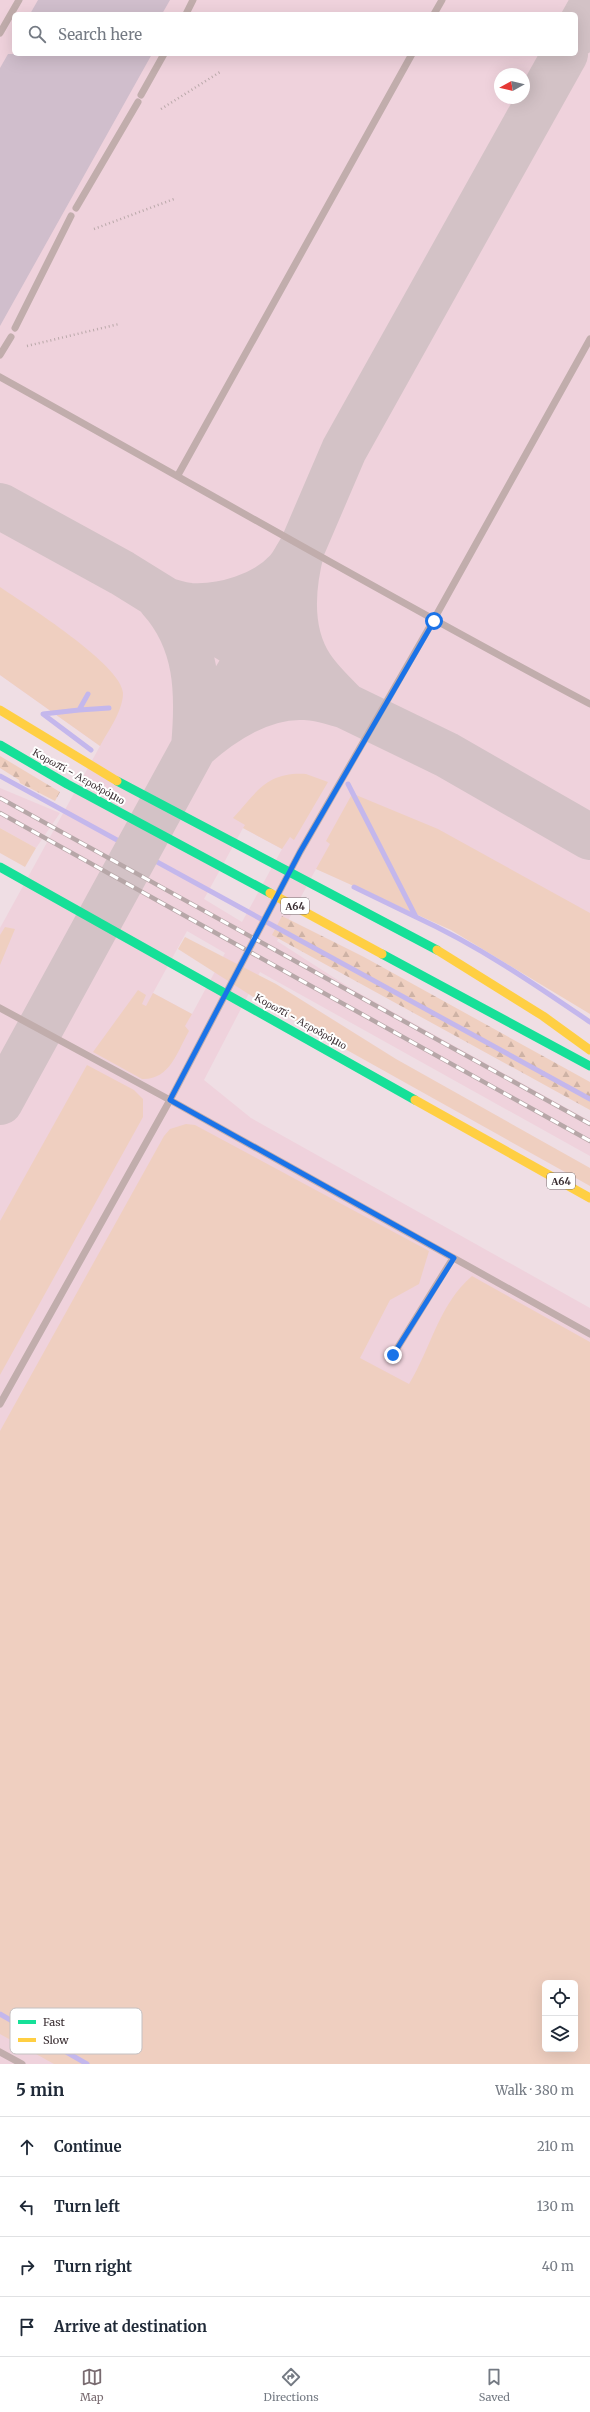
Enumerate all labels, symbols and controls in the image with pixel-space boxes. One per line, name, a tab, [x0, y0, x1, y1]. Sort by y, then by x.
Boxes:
search box	[12, 12, 578, 56]
icon: search	[26, 23, 48, 45]
text: Search here	[58, 25, 142, 44]
north arrow	[494, 68, 530, 104]
route start	[425, 612, 443, 630]
street label: Κορωπί - Αεροδρόμιο	[30, 745, 128, 807]
road number: Α64	[281, 898, 309, 914]
street label: Κορωπί - Αεροδρόμιο	[252, 990, 350, 1052]
road number: Α64	[547, 1173, 575, 1189]
route end	[384, 1346, 402, 1364]
map controls	[542, 1980, 578, 2052]
button: locate	[542, 1980, 578, 2016]
legend	[10, 2008, 142, 2054]
text: Fast	[43, 2015, 66, 2029]
button: layers	[542, 2016, 578, 2052]
text: Slow	[43, 2033, 69, 2047]
text: 5 min	[16, 2079, 64, 2101]
text: Walk · 380 m	[495, 2082, 574, 2099]
icon: ahead	[16, 2136, 38, 2158]
text: Continue	[54, 2137, 122, 2156]
text: 210 m	[537, 2138, 574, 2155]
icon: left	[16, 2196, 38, 2218]
text: Turn left	[54, 2197, 120, 2216]
text: 130 m	[537, 2198, 574, 2215]
icon: right	[16, 2256, 38, 2278]
text: Turn right	[54, 2257, 132, 2276]
text: 40 m	[542, 2258, 574, 2275]
icon: arrive	[16, 2316, 38, 2338]
text: Arrive at destination	[54, 2317, 207, 2336]
tab: Map	[80, 2366, 104, 2404]
tab: Directions	[264, 2366, 319, 2404]
tab: Saved	[479, 2366, 510, 2404]

